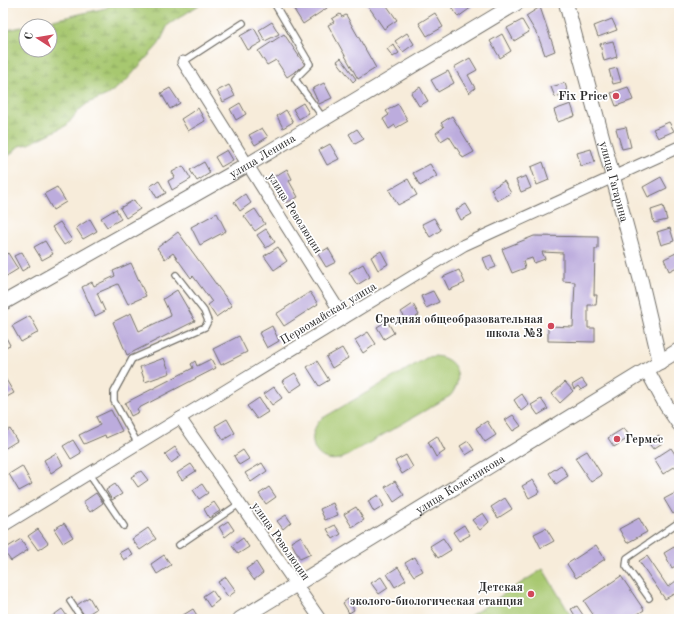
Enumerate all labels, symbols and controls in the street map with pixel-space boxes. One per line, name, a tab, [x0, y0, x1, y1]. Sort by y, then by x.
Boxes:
north arrow	[18, 18, 58, 58]
text: С	[24, 32, 36, 41]
place label: Fix Price	[558, 91, 608, 103]
marker: Fix Price	[611, 91, 621, 101]
street label: улица Ленина	[228, 133, 298, 181]
street label: улица Гагарина	[597, 140, 630, 224]
street label: улица Революции	[265, 171, 324, 256]
street label: Первомайская улица	[278, 280, 379, 347]
place label: Средняя общеобразовательная школа №3	[375, 314, 543, 340]
marker: Средняя общеобразовательная школа №3	[546, 321, 556, 331]
marker: Гермес	[612, 434, 622, 444]
place label: Гермес	[625, 434, 664, 446]
street label: улица Колесникова	[414, 453, 507, 517]
street label: улица Революции	[249, 500, 312, 583]
place label: Детская эколого-биологическая станция	[350, 582, 523, 608]
marker: Детская эколого-биологическая станция	[526, 589, 536, 599]

